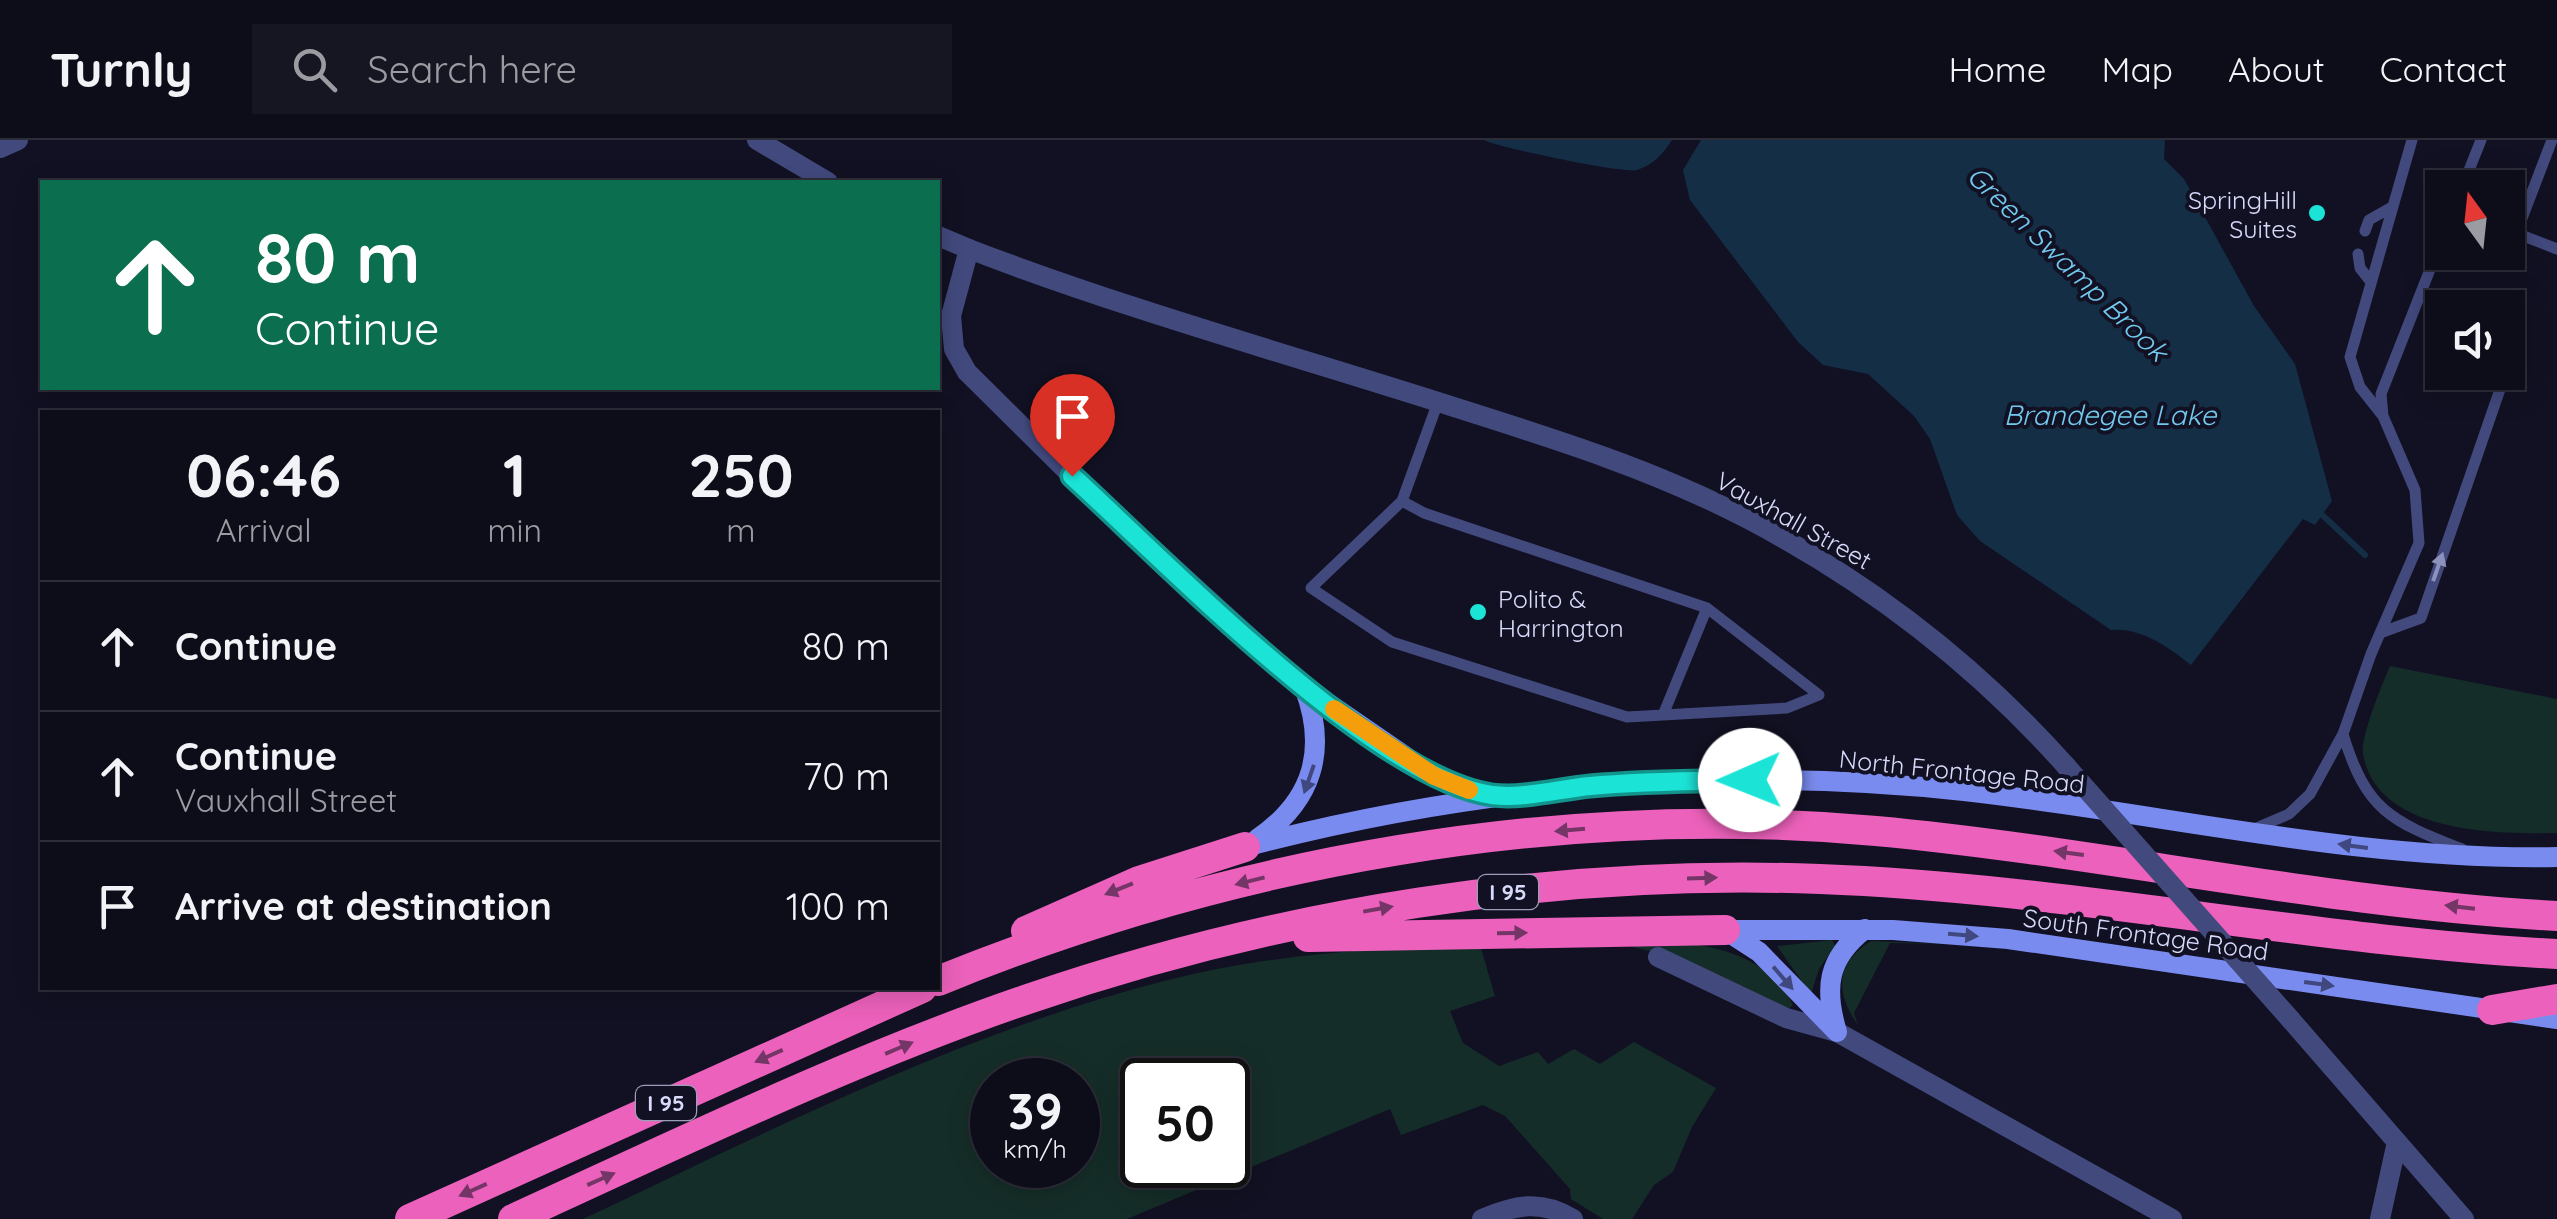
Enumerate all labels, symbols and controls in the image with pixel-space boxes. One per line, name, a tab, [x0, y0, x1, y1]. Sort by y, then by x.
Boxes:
search box	[252, 24, 952, 114]
text: Turnly	[50, 39, 192, 99]
icon: search	[287, 42, 342, 97]
text: Search here	[367, 45, 577, 93]
text: Home	[1949, 47, 2047, 91]
text: Map	[2102, 47, 2173, 91]
text: About	[2228, 47, 2325, 91]
text: Contact	[2380, 47, 2507, 91]
water label: Green Swamp Brook	[1960, 158, 2178, 370]
north arrow	[2425, 170, 2525, 270]
map controls	[2425, 170, 2525, 390]
place label: SpringHill Suites	[2188, 184, 2297, 244]
marker: SpringHill Suites	[2306, 202, 2328, 224]
text: 80 m	[255, 213, 420, 301]
icon: ahead	[90, 220, 220, 350]
button: sound	[2425, 290, 2525, 390]
text: Continue	[255, 300, 440, 356]
pin	[1030, 374, 1115, 477]
icon: arrive	[1045, 389, 1100, 444]
water label: Brandegee Lake	[2004, 397, 2218, 432]
text: 06:46	[186, 437, 341, 512]
text: 1	[503, 437, 526, 512]
text: 250	[688, 437, 794, 512]
street label: Vauxhall Street	[1711, 464, 1877, 576]
text: Arrival	[216, 510, 312, 550]
text: min	[487, 510, 542, 550]
text: m	[726, 510, 756, 550]
one-way arrow	[2432, 551, 2447, 581]
place label: Polito & Harrington	[1498, 583, 1624, 643]
marker: Polito & Harrington	[1467, 601, 1489, 623]
icon: ahead	[90, 619, 145, 674]
text: Continue	[175, 622, 337, 670]
text: 80 m	[802, 622, 890, 670]
position arrow	[1698, 728, 1802, 832]
text: Continue	[175, 732, 337, 780]
street label: North Frontage Road	[1838, 743, 2086, 799]
icon: ahead	[90, 749, 145, 804]
text: 70 m	[803, 752, 890, 800]
one-way arrow	[1301, 764, 1316, 794]
text: Vauxhall Street	[175, 780, 397, 820]
one-way arrow	[1554, 823, 1586, 839]
one-way arrow	[2336, 838, 2368, 854]
one-way arrow	[2052, 845, 2084, 861]
one-way arrow	[1686, 870, 1718, 886]
one-way arrow	[1234, 874, 1265, 889]
road number: I 95	[1478, 875, 1538, 909]
icon: arrive	[90, 879, 145, 934]
one-way arrow	[1104, 881, 1134, 897]
text: Arrive at destination	[175, 882, 552, 930]
text: 100 m	[786, 882, 890, 930]
one-way arrow	[2443, 899, 2475, 915]
one-way arrow	[1363, 901, 1395, 916]
street label: South Frontage Road	[2021, 901, 2271, 967]
one-way arrow	[1497, 924, 1529, 940]
one-way arrow	[1947, 927, 1979, 943]
one-way arrow	[1772, 966, 1794, 991]
one-way arrow	[2304, 977, 2336, 993]
one-way arrow	[884, 1040, 914, 1056]
one-way arrow	[754, 1048, 784, 1064]
speed limit sign: 50	[1120, 1058, 1250, 1188]
text: 39	[1007, 1079, 1063, 1142]
road number: I 95	[636, 1086, 696, 1120]
text: km/h	[1003, 1133, 1067, 1164]
one-way arrow	[587, 1170, 616, 1187]
one-way arrow	[458, 1182, 487, 1199]

